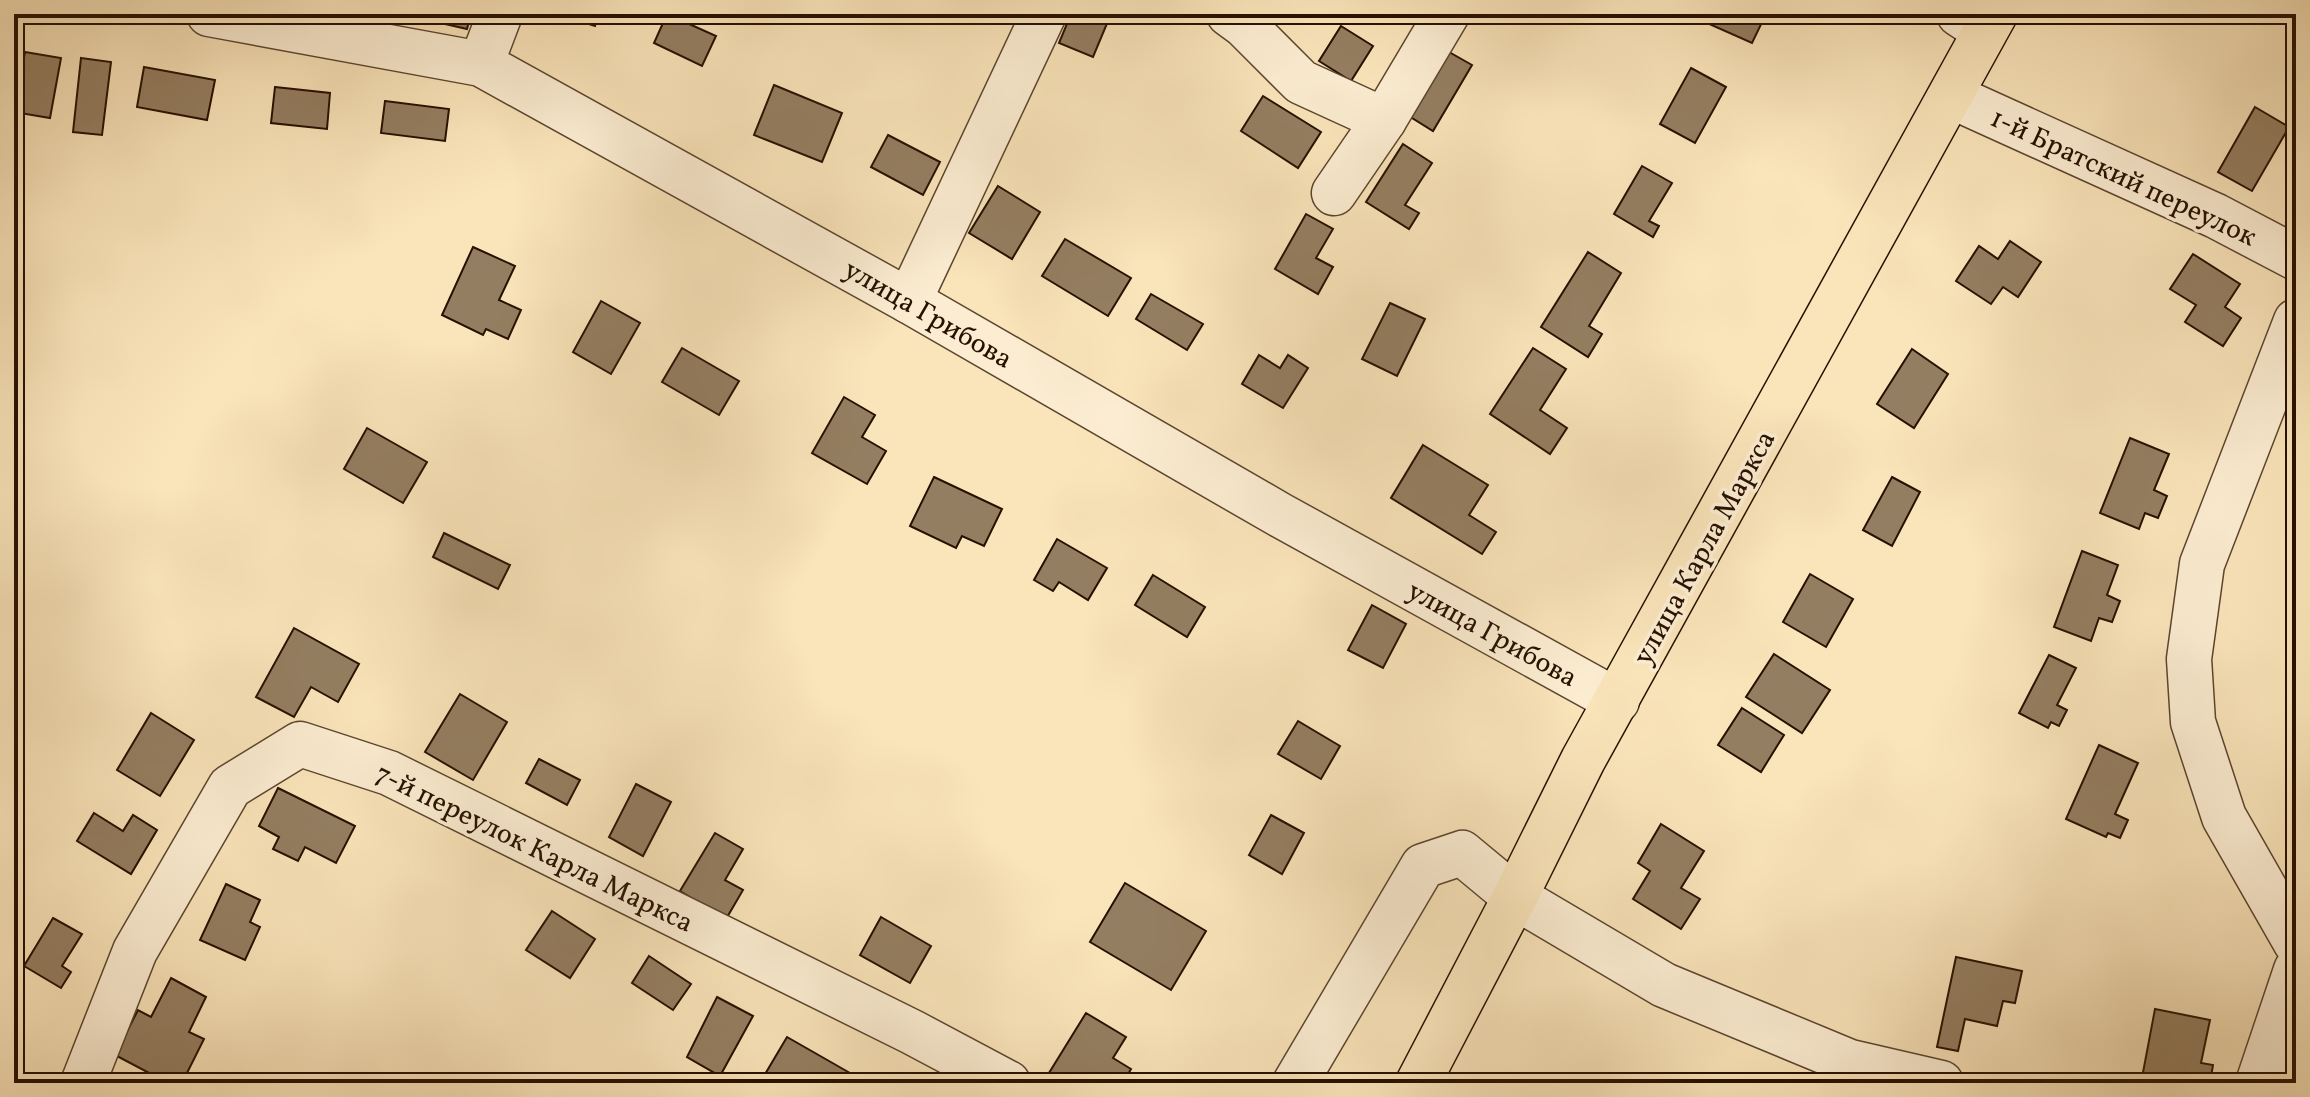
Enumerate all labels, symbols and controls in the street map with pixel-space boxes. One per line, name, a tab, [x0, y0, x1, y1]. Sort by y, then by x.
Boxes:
street label: 1-й Братский переулок	[1983, 99, 2262, 257]
street label: улица Грибова	[836, 251, 1019, 379]
street label: улица Карла Маркса	[1624, 424, 1786, 673]
street label: улица Грибова	[1400, 572, 1584, 698]
street label: 7-й переулок Карла Маркса	[368, 755, 700, 943]

